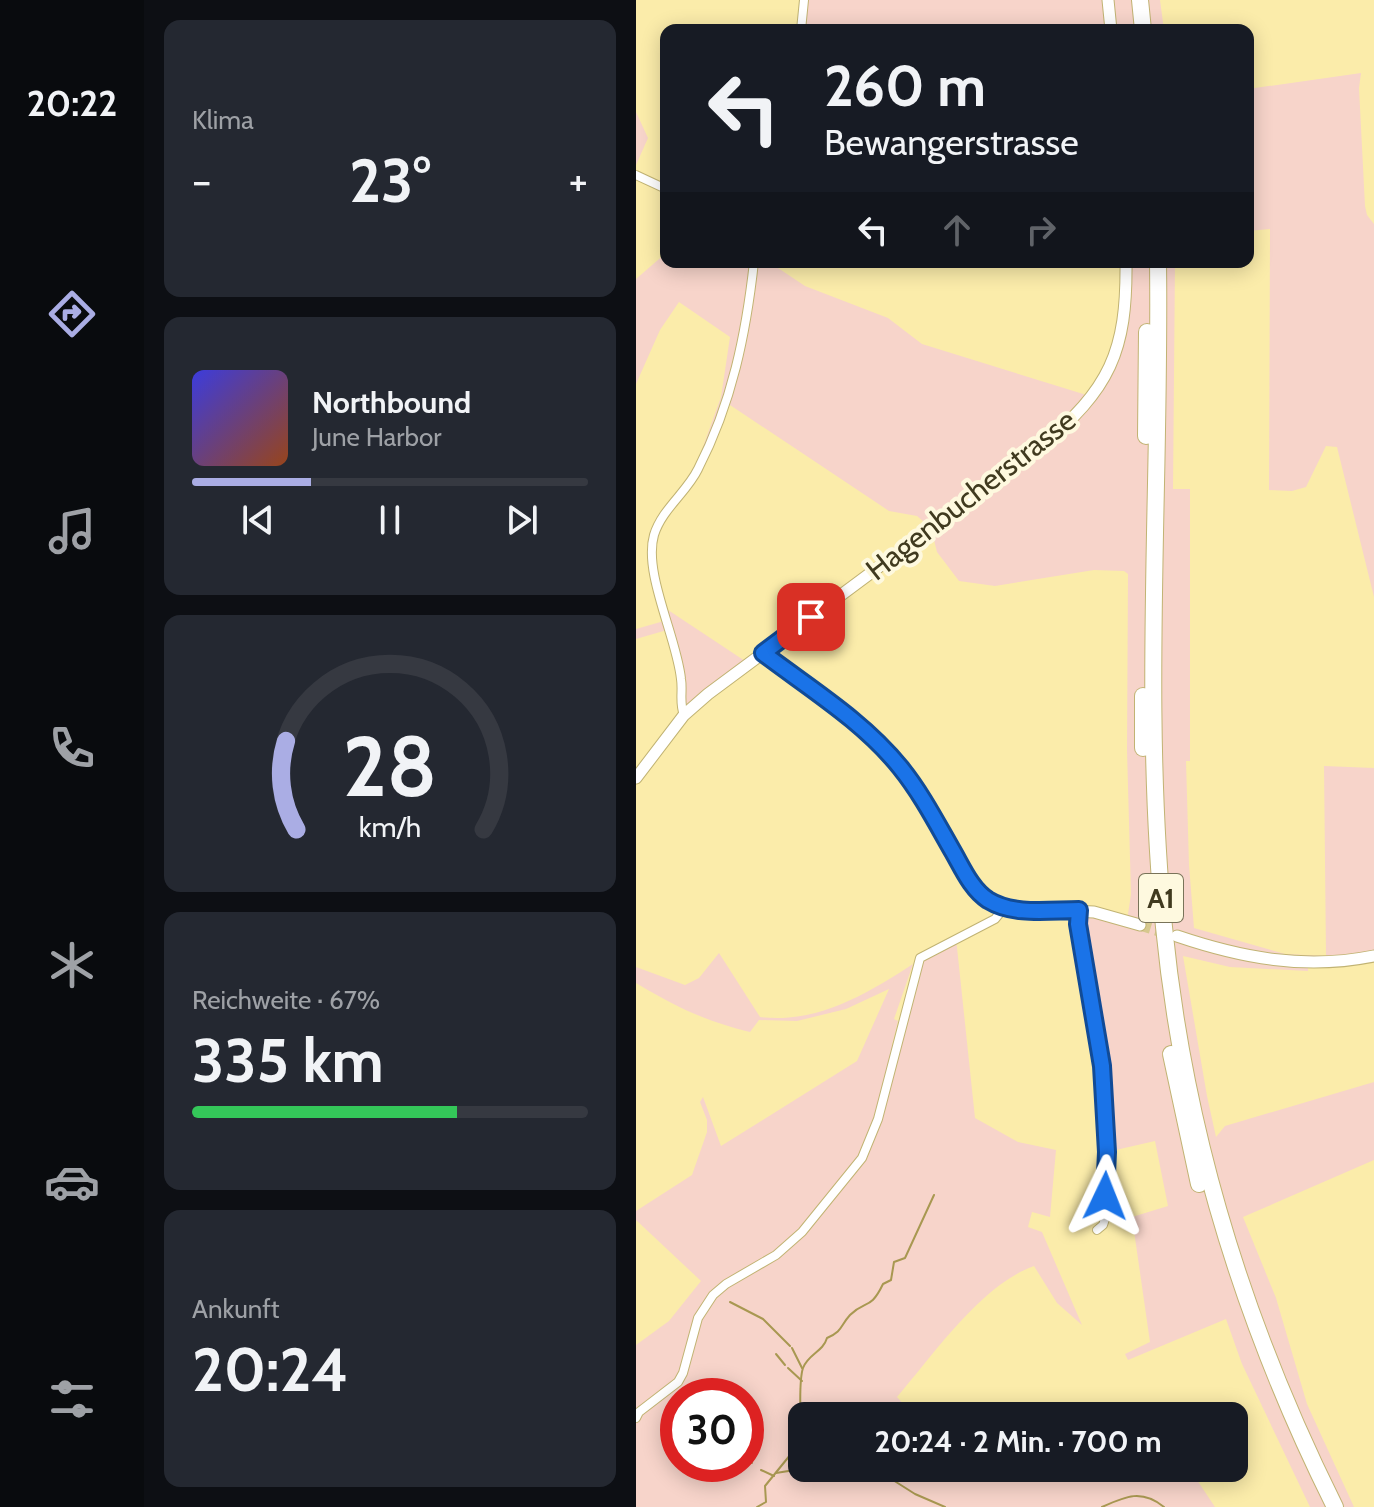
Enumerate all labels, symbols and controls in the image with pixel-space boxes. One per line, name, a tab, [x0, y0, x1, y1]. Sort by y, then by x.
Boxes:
text: 260 m	[824, 52, 986, 120]
icon: left	[692, 56, 796, 160]
text: 20:22	[27, 81, 117, 125]
text: Klima	[192, 104, 254, 136]
text: Bewangerstrasse	[824, 120, 1079, 164]
text: 23°	[349, 144, 431, 217]
text: −	[192, 154, 211, 207]
text: +	[569, 154, 588, 207]
icon: left	[851, 208, 895, 252]
icon: ahead	[935, 208, 979, 252]
icon: right	[1019, 208, 1063, 252]
icon: directions	[44, 286, 100, 342]
text: Northbound	[312, 384, 471, 421]
street label: Hagenbucherstrasse	[858, 401, 1083, 588]
text: June Harbor	[312, 421, 441, 453]
icon: previous	[236, 498, 280, 542]
icon: pause	[368, 498, 412, 542]
icon: next	[500, 498, 544, 542]
icon: music	[44, 503, 100, 559]
pin	[777, 583, 845, 651]
icon: arrive	[789, 595, 833, 639]
text: 28	[343, 715, 437, 816]
icon: phone	[44, 720, 100, 776]
text: km/h	[359, 809, 421, 844]
road number: A1	[1139, 874, 1183, 922]
icon: climate	[44, 937, 100, 993]
text: Reichweite · 67%	[192, 984, 380, 1016]
text: 335 km	[192, 1024, 384, 1097]
icon: car	[44, 1154, 100, 1210]
position arrow	[1063, 1154, 1147, 1238]
text: Ankunft	[192, 1293, 280, 1325]
text: 20:24	[192, 1333, 348, 1406]
icon: filters	[44, 1371, 100, 1427]
speed limit sign: 30	[660, 1378, 764, 1482]
text: 20:24 · 2 Min. · 700 m	[874, 1423, 1162, 1460]

